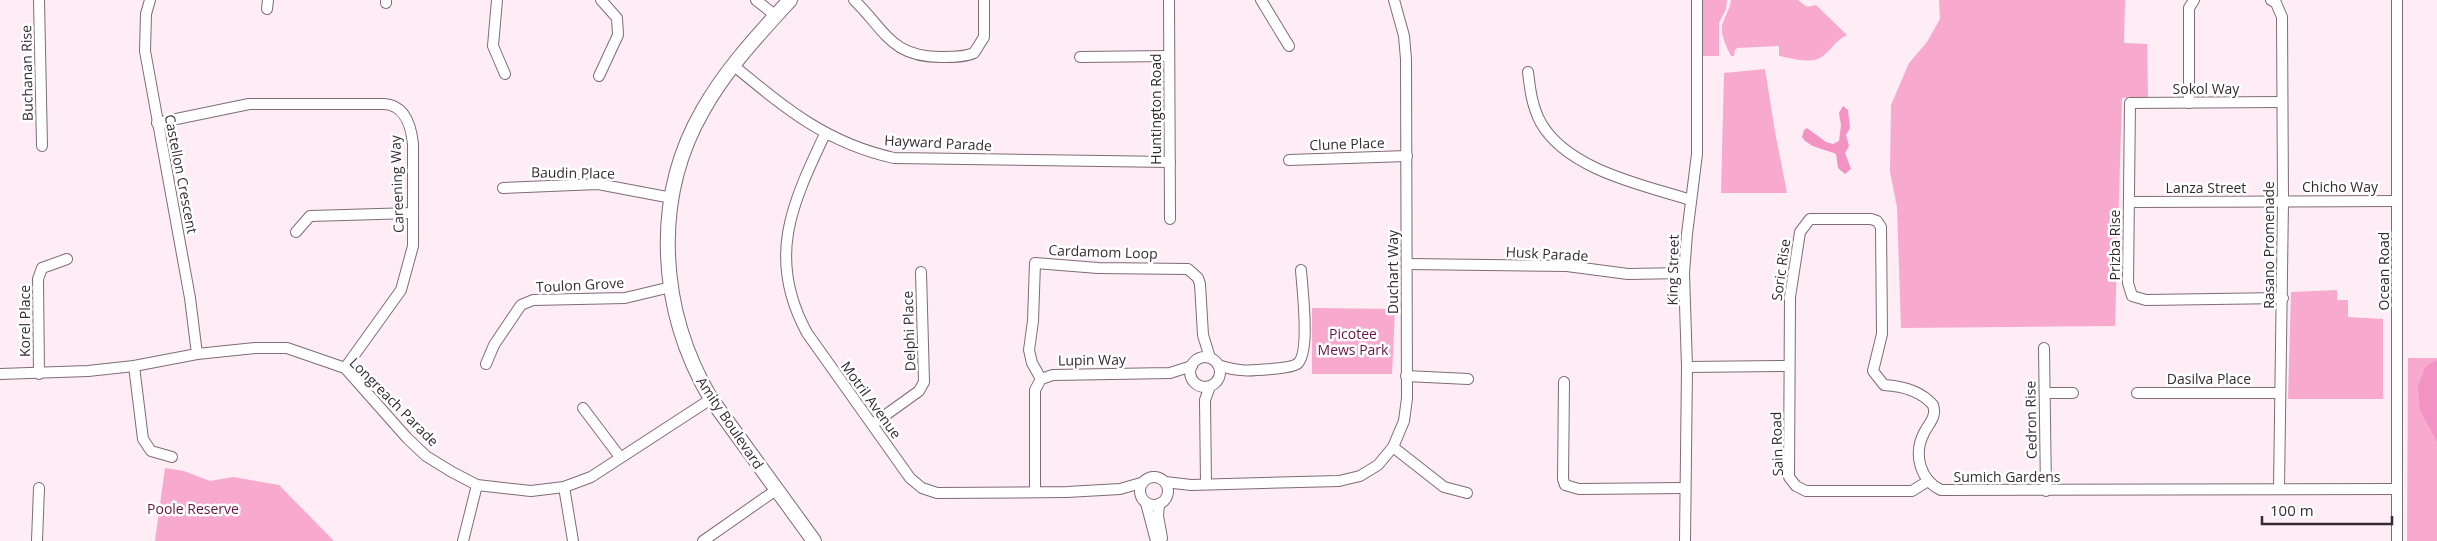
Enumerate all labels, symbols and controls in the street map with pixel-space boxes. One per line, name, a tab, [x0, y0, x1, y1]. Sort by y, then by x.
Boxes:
street label: Buchanan Rise	[16, 25, 37, 121]
street label: Huntington Road	[1146, 53, 1165, 165]
street label: Sokol Way	[2173, 79, 2240, 98]
street label: Castellon Crescent	[161, 113, 202, 235]
street label: Hayward Parade	[884, 130, 992, 155]
street label: Clune Place	[1309, 133, 1385, 154]
street label: Careening Way	[385, 134, 408, 233]
street label: Baudin Place	[531, 162, 615, 183]
street label: Chicho Way	[2302, 177, 2379, 196]
street label: Lanza Street	[2166, 178, 2246, 197]
street label: Rasano Promenade	[2259, 181, 2278, 309]
street label: Prizba Rise	[2105, 209, 2124, 280]
street label: Duchart Way	[1383, 229, 1402, 314]
street label: Ocean Road	[2374, 232, 2393, 310]
street label: King Street	[1662, 234, 1683, 306]
street label: Soric Rise	[1767, 238, 1794, 302]
street label: Cardamom Loop	[1048, 240, 1158, 263]
street label: Husk Parade	[1505, 242, 1589, 265]
street label: Toulon Grove	[535, 273, 625, 296]
street label: Korel Place	[15, 285, 34, 357]
street label: Delphi Place	[898, 290, 919, 371]
park label: Picotee Mews Park	[1318, 324, 1389, 359]
street label: Lupin Way	[1058, 349, 1127, 370]
street label: Longreach Parade	[346, 353, 443, 450]
street label: Motril Avenue	[837, 357, 906, 442]
street label: Dasilva Place	[2167, 369, 2251, 388]
street label: Amity Boulevard	[692, 373, 768, 473]
street label: Cedron Rise	[2020, 381, 2041, 459]
street label: Sain Road	[1766, 411, 1787, 477]
street label: Sumich Gardens	[1953, 467, 2061, 486]
scale bar	[2262, 494, 2392, 526]
park label: Poole Reserve	[147, 499, 239, 518]
text: 100 m	[2270, 500, 2314, 520]

